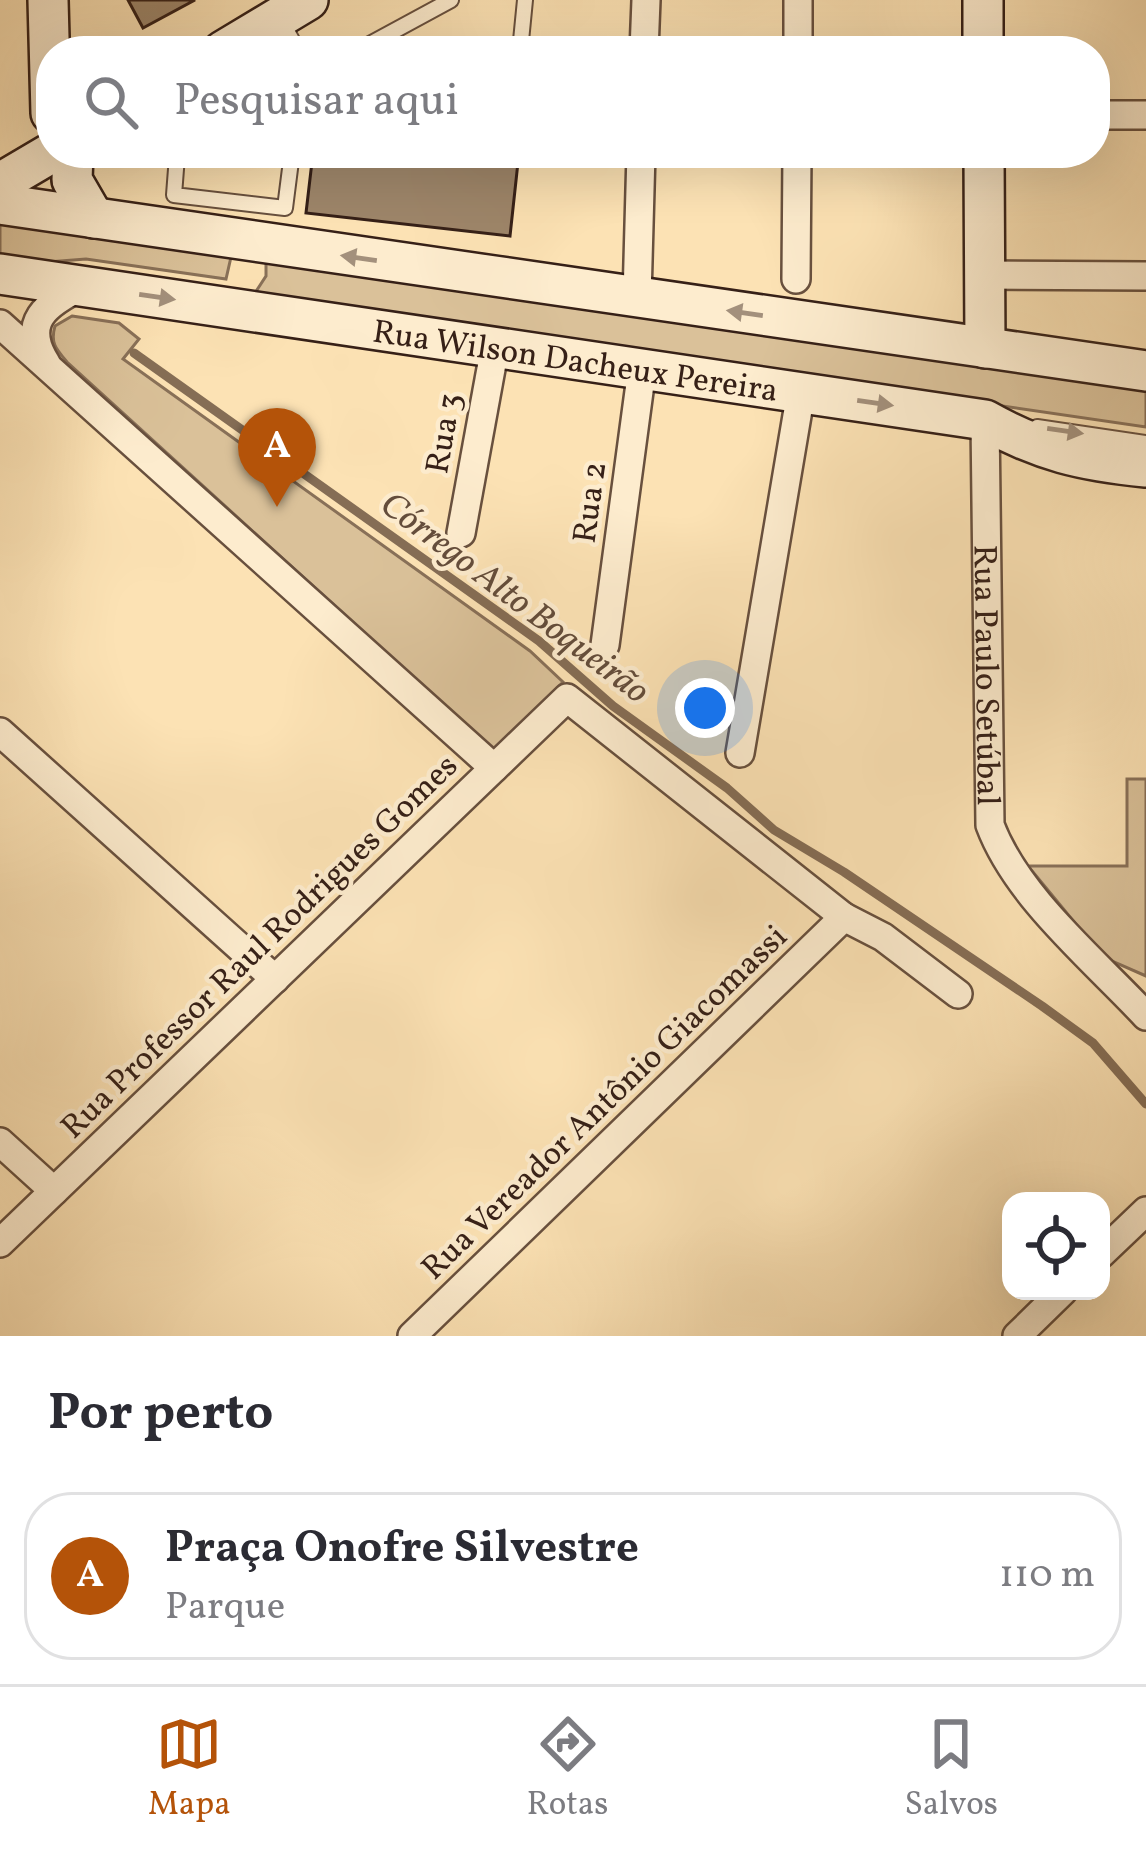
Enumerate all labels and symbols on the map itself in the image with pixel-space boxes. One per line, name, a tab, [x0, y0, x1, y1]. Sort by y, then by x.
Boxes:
one-way arrow	[339, 248, 377, 266]
one-way arrow	[139, 288, 177, 307]
one-way arrow	[726, 303, 763, 322]
street label: Rua Wilson Dacheux Pereira	[369, 311, 781, 416]
street label: Rua 3	[416, 390, 476, 478]
one-way arrow	[857, 394, 895, 413]
pin: A	[238, 408, 316, 507]
one-way arrow	[1047, 422, 1085, 441]
street label: Rua 2	[563, 459, 620, 546]
water label: Córrego Alto Boqueirão	[369, 481, 659, 717]
street label: Rua Paulo Setúbal	[960, 544, 1009, 806]
your location	[675, 678, 735, 738]
street label: Rua Professor Raul Rodrigues Gomes	[52, 745, 470, 1151]
street label: Rua Vereador Antônio Giacomassi	[412, 916, 799, 1292]

